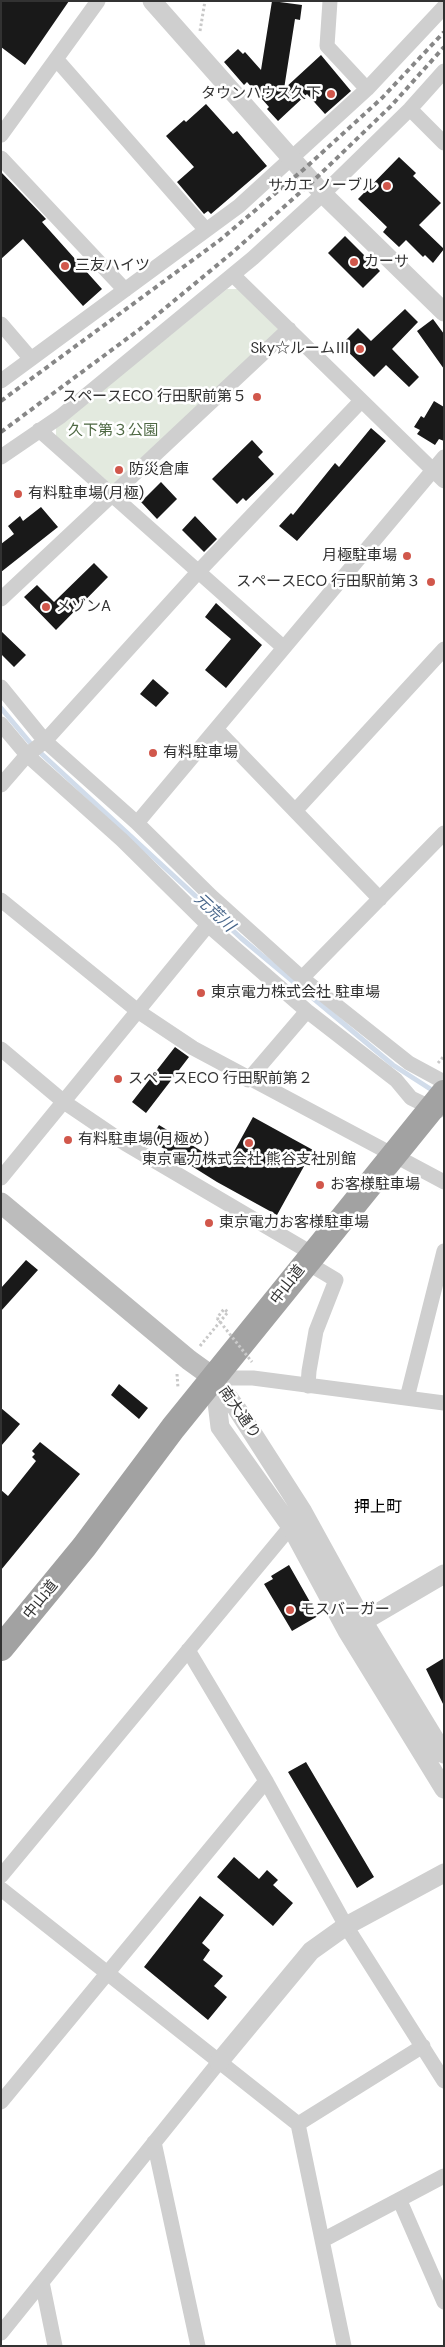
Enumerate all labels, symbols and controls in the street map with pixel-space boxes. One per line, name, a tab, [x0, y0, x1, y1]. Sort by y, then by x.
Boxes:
place label: タウンハウス久下	[201, 85, 321, 103]
marker: タウンハウス久下	[325, 88, 337, 100]
place label: サカエ ノーブル	[268, 177, 377, 195]
marker: サカエ ノーブル	[381, 180, 393, 192]
place label: カーサ	[364, 253, 409, 271]
marker: カーサ	[348, 256, 360, 268]
place label: 三友ハイツ	[75, 257, 150, 275]
marker: 三友ハイツ	[59, 260, 71, 272]
place label: Sky☆ルームⅢ	[250, 340, 350, 358]
marker: Sky☆ルームⅢ	[354, 343, 366, 355]
place label: スペースECO 行田駅前第５	[62, 388, 247, 406]
marker: スペースECO 行田駅前第５	[251, 391, 263, 403]
park label: 久下第３公園	[68, 422, 158, 440]
place label: 防災倉庫	[129, 461, 189, 479]
marker: 防災倉庫	[113, 464, 125, 476]
place label: 有料駐車場(月極)	[28, 485, 144, 503]
marker: 有料駐車場(月極)	[12, 488, 24, 500]
place label: 月極駐車場	[322, 547, 397, 565]
marker: 月極駐車場	[401, 550, 413, 562]
place label: スペースECO 行田駅前第３	[236, 573, 421, 591]
marker: スペースECO 行田駅前第３	[425, 576, 437, 588]
place label: メゾンA	[56, 598, 111, 616]
marker: メゾンA	[40, 601, 52, 613]
place label: 有料駐車場	[163, 744, 238, 762]
marker: 有料駐車場	[147, 747, 159, 759]
water label: 元荒川	[190, 890, 238, 936]
place label: 東京電力株式会社 駐車場	[211, 984, 380, 1002]
marker: 東京電力株式会社 駐車場	[195, 987, 207, 999]
place label: スペースECO 行田駅前第２	[128, 1070, 313, 1088]
marker: スペースECO 行田駅前第２	[112, 1073, 124, 1085]
place label: 有料駐車場(月極め)	[78, 1131, 209, 1149]
marker: 有料駐車場(月極め)	[62, 1134, 74, 1146]
marker: 東京電力株式会社 熊谷支社別館	[243, 1137, 255, 1149]
place label: 東京電力株式会社 熊谷支社別館	[142, 1151, 356, 1169]
place label: お客様駐車場	[330, 1176, 420, 1194]
marker: お客様駐車場	[314, 1179, 326, 1191]
place label: 東京電力お客様駐車場	[219, 1214, 369, 1232]
marker: 東京電力お客様駐車場	[203, 1217, 215, 1229]
street label: 中山道	[267, 1262, 309, 1308]
street label: 南大通り	[214, 1383, 264, 1443]
district label: 押上町	[354, 1498, 402, 1518]
street label: 中山道	[20, 1577, 62, 1623]
place label: モスバーガー	[300, 1601, 390, 1619]
marker: モスバーガー	[284, 1604, 296, 1616]

